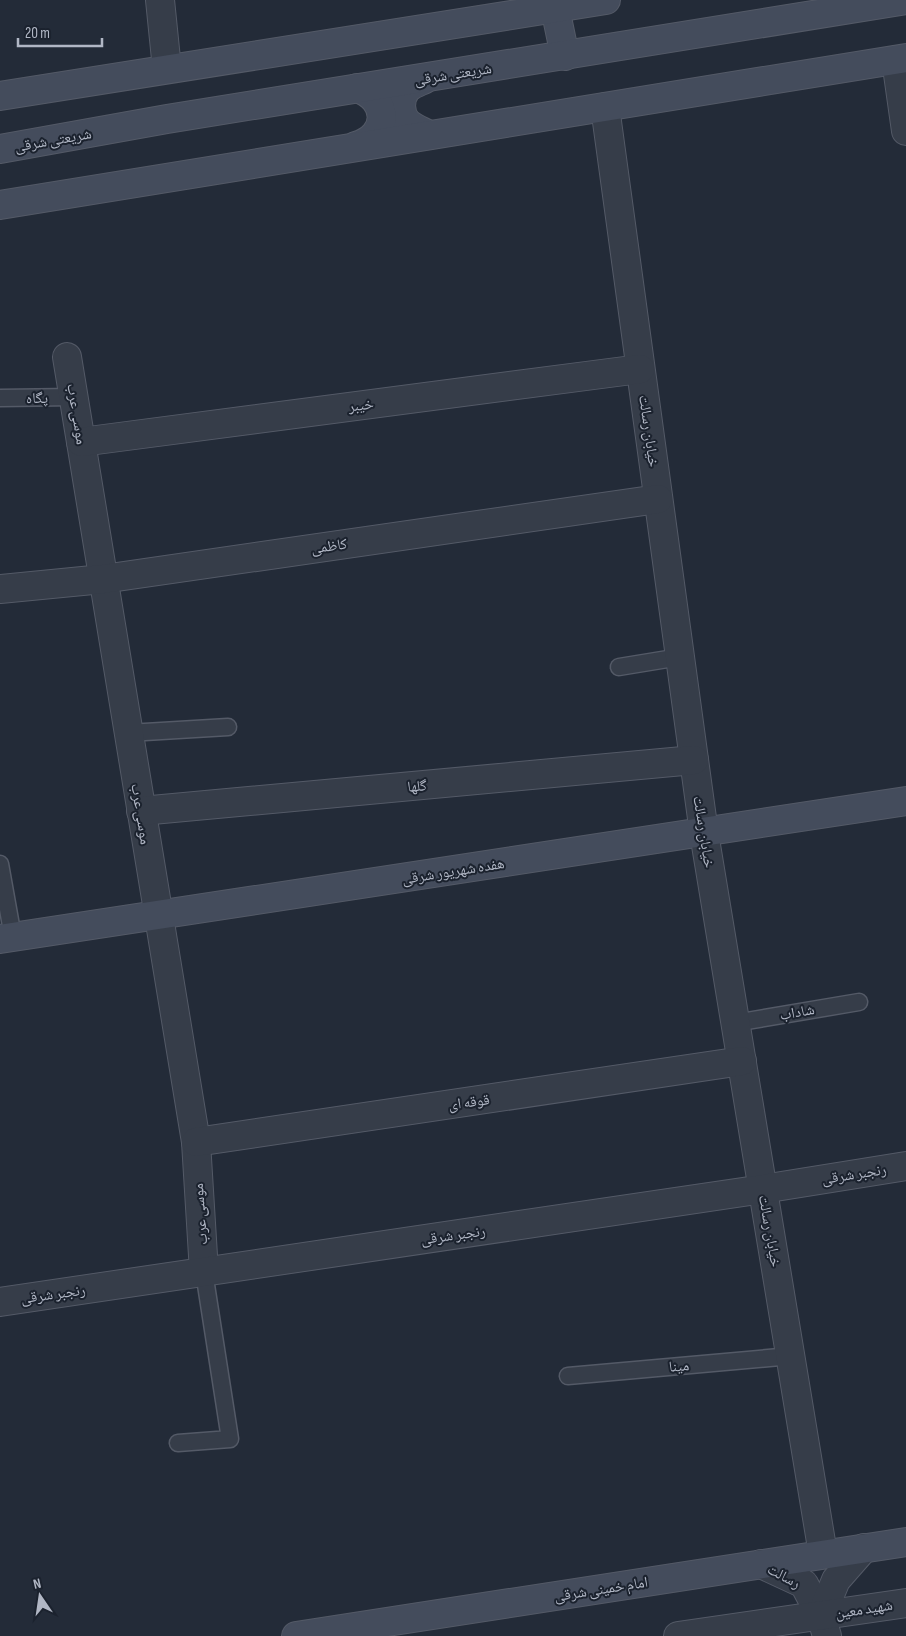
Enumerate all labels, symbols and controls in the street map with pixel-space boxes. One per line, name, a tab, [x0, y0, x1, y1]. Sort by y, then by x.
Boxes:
scale bar	[18, 15, 101, 47]
text: 20 m	[25, 24, 50, 43]
street label: شریعتی شرقی	[413, 59, 493, 90]
street label: شریعتی شرقی	[13, 124, 93, 157]
street label: موسی عرب	[62, 382, 91, 446]
street label: پگاه	[26, 389, 48, 408]
street label: خیبر	[346, 394, 375, 417]
street label: خیابان رسالت	[634, 394, 663, 469]
street label: کاظمی	[310, 535, 348, 558]
street label: گلها	[407, 776, 428, 797]
street label: موسی عرب	[126, 782, 155, 846]
street label: خیابان رسالت	[688, 795, 719, 870]
street label: هفده شهریور شرقی	[400, 854, 506, 889]
street label: شاداب	[778, 1000, 816, 1025]
street label: قوقه ای	[447, 1090, 491, 1115]
street label: رنجبر شرقی	[820, 1160, 888, 1189]
street label: موسی عرب	[189, 1182, 212, 1245]
street label: خیابان رسالت	[754, 1194, 785, 1269]
street label: رنجبر شرقی	[419, 1222, 487, 1249]
street label: رنجبر شرقی	[19, 1281, 87, 1308]
street label: مینا	[668, 1356, 690, 1377]
street label: رسالت	[764, 1560, 804, 1593]
north arrow	[15, 1571, 65, 1621]
street label: امام خمینی شرقی	[553, 1573, 649, 1606]
text: N	[32, 1575, 43, 1593]
street label: شهید معین	[834, 1596, 894, 1623]

